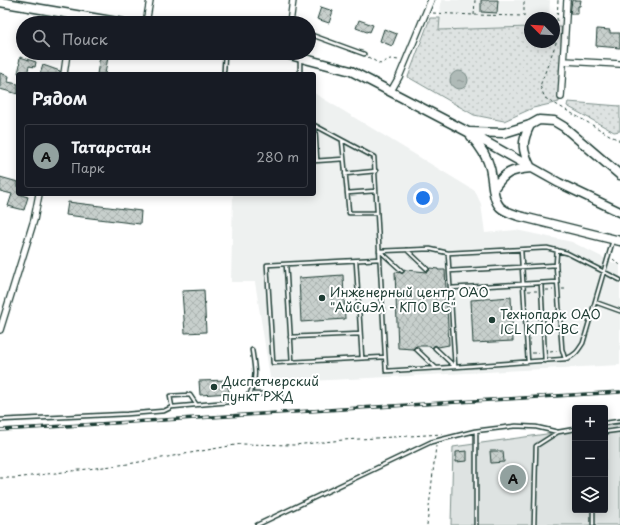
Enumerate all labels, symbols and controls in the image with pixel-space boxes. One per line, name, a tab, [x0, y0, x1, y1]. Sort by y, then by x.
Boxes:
north arrow	[524, 12, 560, 48]
search box	[16, 16, 316, 60]
icon: search	[30, 27, 52, 49]
text: Поиск	[62, 27, 108, 50]
text: Рядом	[32, 85, 87, 111]
text: Татарстан	[71, 135, 151, 158]
text: A	[41, 147, 51, 166]
text: 280 m	[257, 147, 299, 166]
text: Парк	[71, 158, 105, 177]
your location	[413, 188, 433, 208]
place label: Инженерный центр ОАО "АйСиЭл - КПО ВС"	[330, 282, 489, 316]
marker: Инженерный центр ОАО "АйСиЭл - КПО ВС"	[317, 293, 327, 303]
place label: Технопарк OAO ICL КПО-ВС	[500, 304, 601, 338]
marker: Технопарк OAO ICL КПО-ВС	[487, 315, 497, 325]
place label: Диспетчерский пункт РЖД	[221, 371, 319, 405]
marker: Диспетчерский пункт РЖД	[209, 382, 219, 392]
map controls	[572, 405, 608, 513]
button: +	[572, 405, 608, 441]
button: −	[572, 441, 608, 477]
pin: A	[500, 463, 526, 493]
button: layers	[572, 477, 608, 513]

